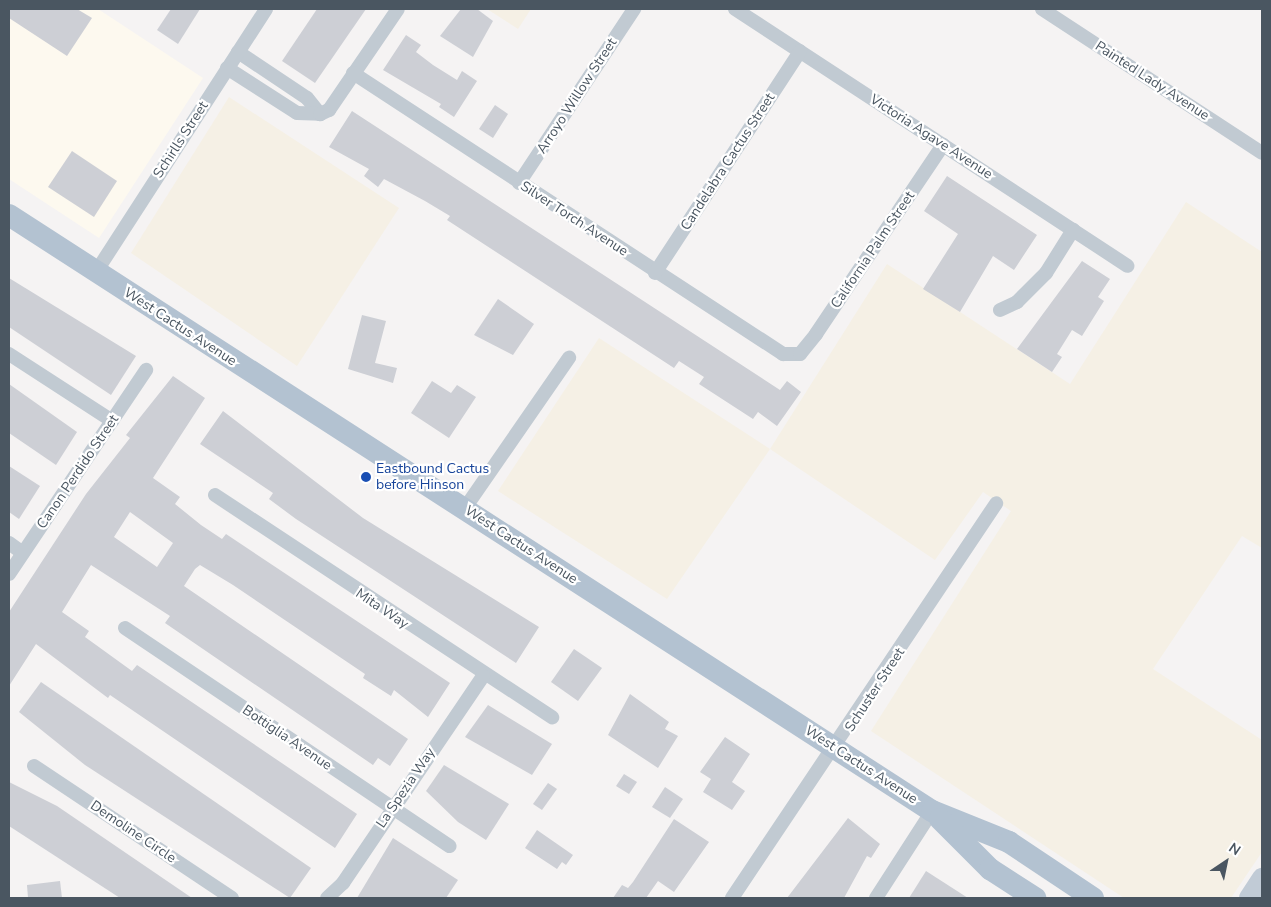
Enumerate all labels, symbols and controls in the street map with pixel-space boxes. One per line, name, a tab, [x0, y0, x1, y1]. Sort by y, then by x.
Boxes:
street label: Arroyo Willow Street	[533, 35, 621, 157]
street label: Painted Lady Avenue	[1092, 38, 1212, 124]
street label: Candelabra Cactus Street	[677, 90, 779, 234]
street label: Victoria Agave Avenue	[867, 91, 995, 183]
street label: Schirlls Street	[150, 99, 212, 181]
street label: Silver Torch Avenue	[517, 178, 631, 260]
street label: California Palm Street	[828, 188, 918, 312]
street label: West Cactus Avenue	[120, 284, 240, 370]
street label: Canon Perdido Street	[34, 412, 122, 532]
place label: Eastbound Cactus before Hinson	[376, 461, 489, 494]
marker: Eastbound Cactus before Hinson	[360, 471, 372, 483]
street label: West Cactus Avenue	[461, 502, 581, 588]
street label: Mita Way	[352, 585, 412, 633]
street label: Schuster Street	[842, 645, 908, 735]
street label: Bottiglia Avenue	[239, 702, 335, 774]
street label: West Cactus Avenue	[801, 722, 921, 808]
street label: La Spezia Way	[373, 745, 439, 831]
street label: Demoline Circle	[87, 797, 179, 867]
north arrow	[1201, 837, 1251, 887]
text: N	[1225, 838, 1244, 860]

